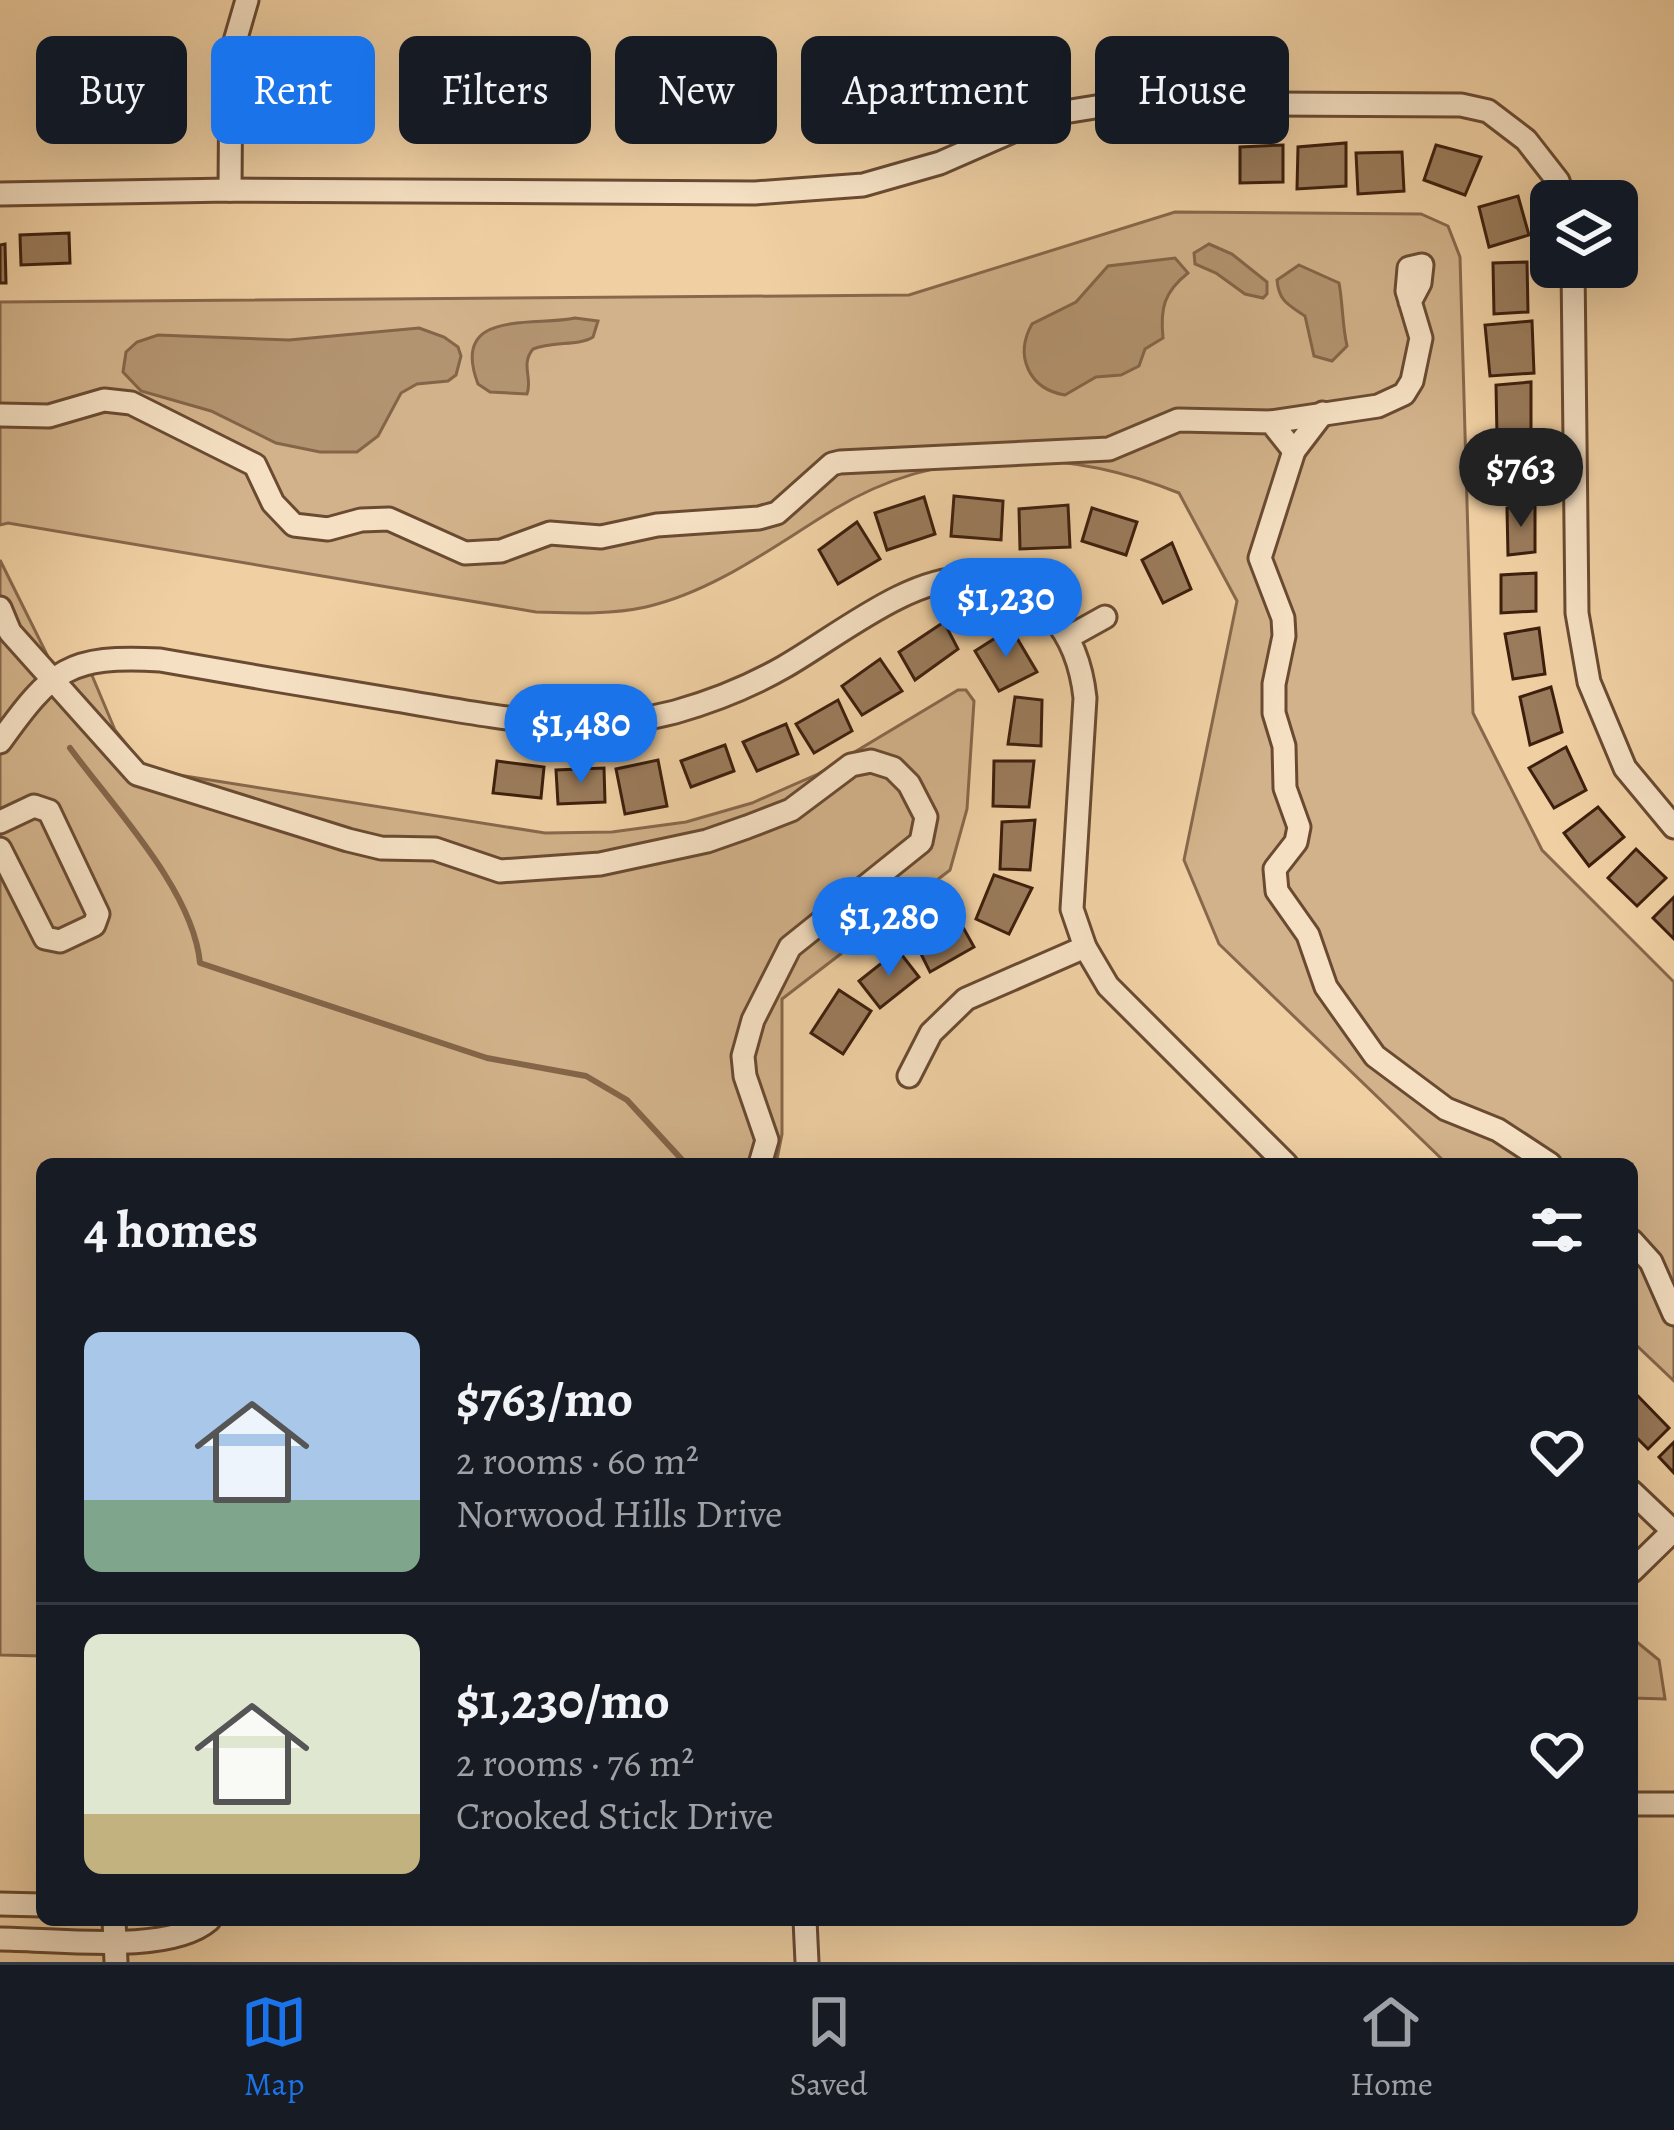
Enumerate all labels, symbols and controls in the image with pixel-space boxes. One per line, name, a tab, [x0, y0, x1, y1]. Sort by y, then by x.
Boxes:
chip: Buy	[36, 36, 187, 144]
chip: Rent	[211, 36, 375, 144]
chip: Filters	[399, 36, 591, 144]
chip: New	[615, 36, 777, 144]
chip: Apartment	[801, 36, 1071, 144]
chip: House	[1095, 36, 1289, 144]
map controls	[1530, 180, 1638, 288]
button: layers	[1530, 180, 1638, 288]
pin: $763	[1450, 428, 1592, 530]
text: $763	[1486, 440, 1556, 493]
pin: $1,230	[908, 558, 1104, 660]
text: $1,230	[957, 570, 1055, 623]
pin: $1,480	[483, 684, 679, 786]
text: $1,480	[531, 696, 631, 749]
pin: $1,280	[791, 877, 987, 979]
text: $1,280	[839, 889, 939, 942]
text: 4 homes	[84, 1195, 258, 1265]
icon: filters	[1524, 1197, 1590, 1263]
text: $763/mo	[456, 1364, 633, 1434]
icon: home	[180, 1380, 324, 1524]
icon: heart	[1524, 1419, 1590, 1485]
text: 2 rooms · 60 m²	[456, 1434, 699, 1487]
text: Norwood Hills Drive	[456, 1487, 783, 1540]
text: $1,230/mo	[456, 1666, 670, 1736]
icon: home	[180, 1682, 324, 1826]
icon: heart	[1524, 1721, 1590, 1787]
text: 2 rooms · 76 m²	[456, 1736, 694, 1789]
text: Crooked Stick Drive	[456, 1789, 774, 1842]
tab: Map	[241, 1989, 307, 2106]
tab: Saved	[789, 1989, 868, 2106]
tab: Home	[1350, 1989, 1433, 2106]

